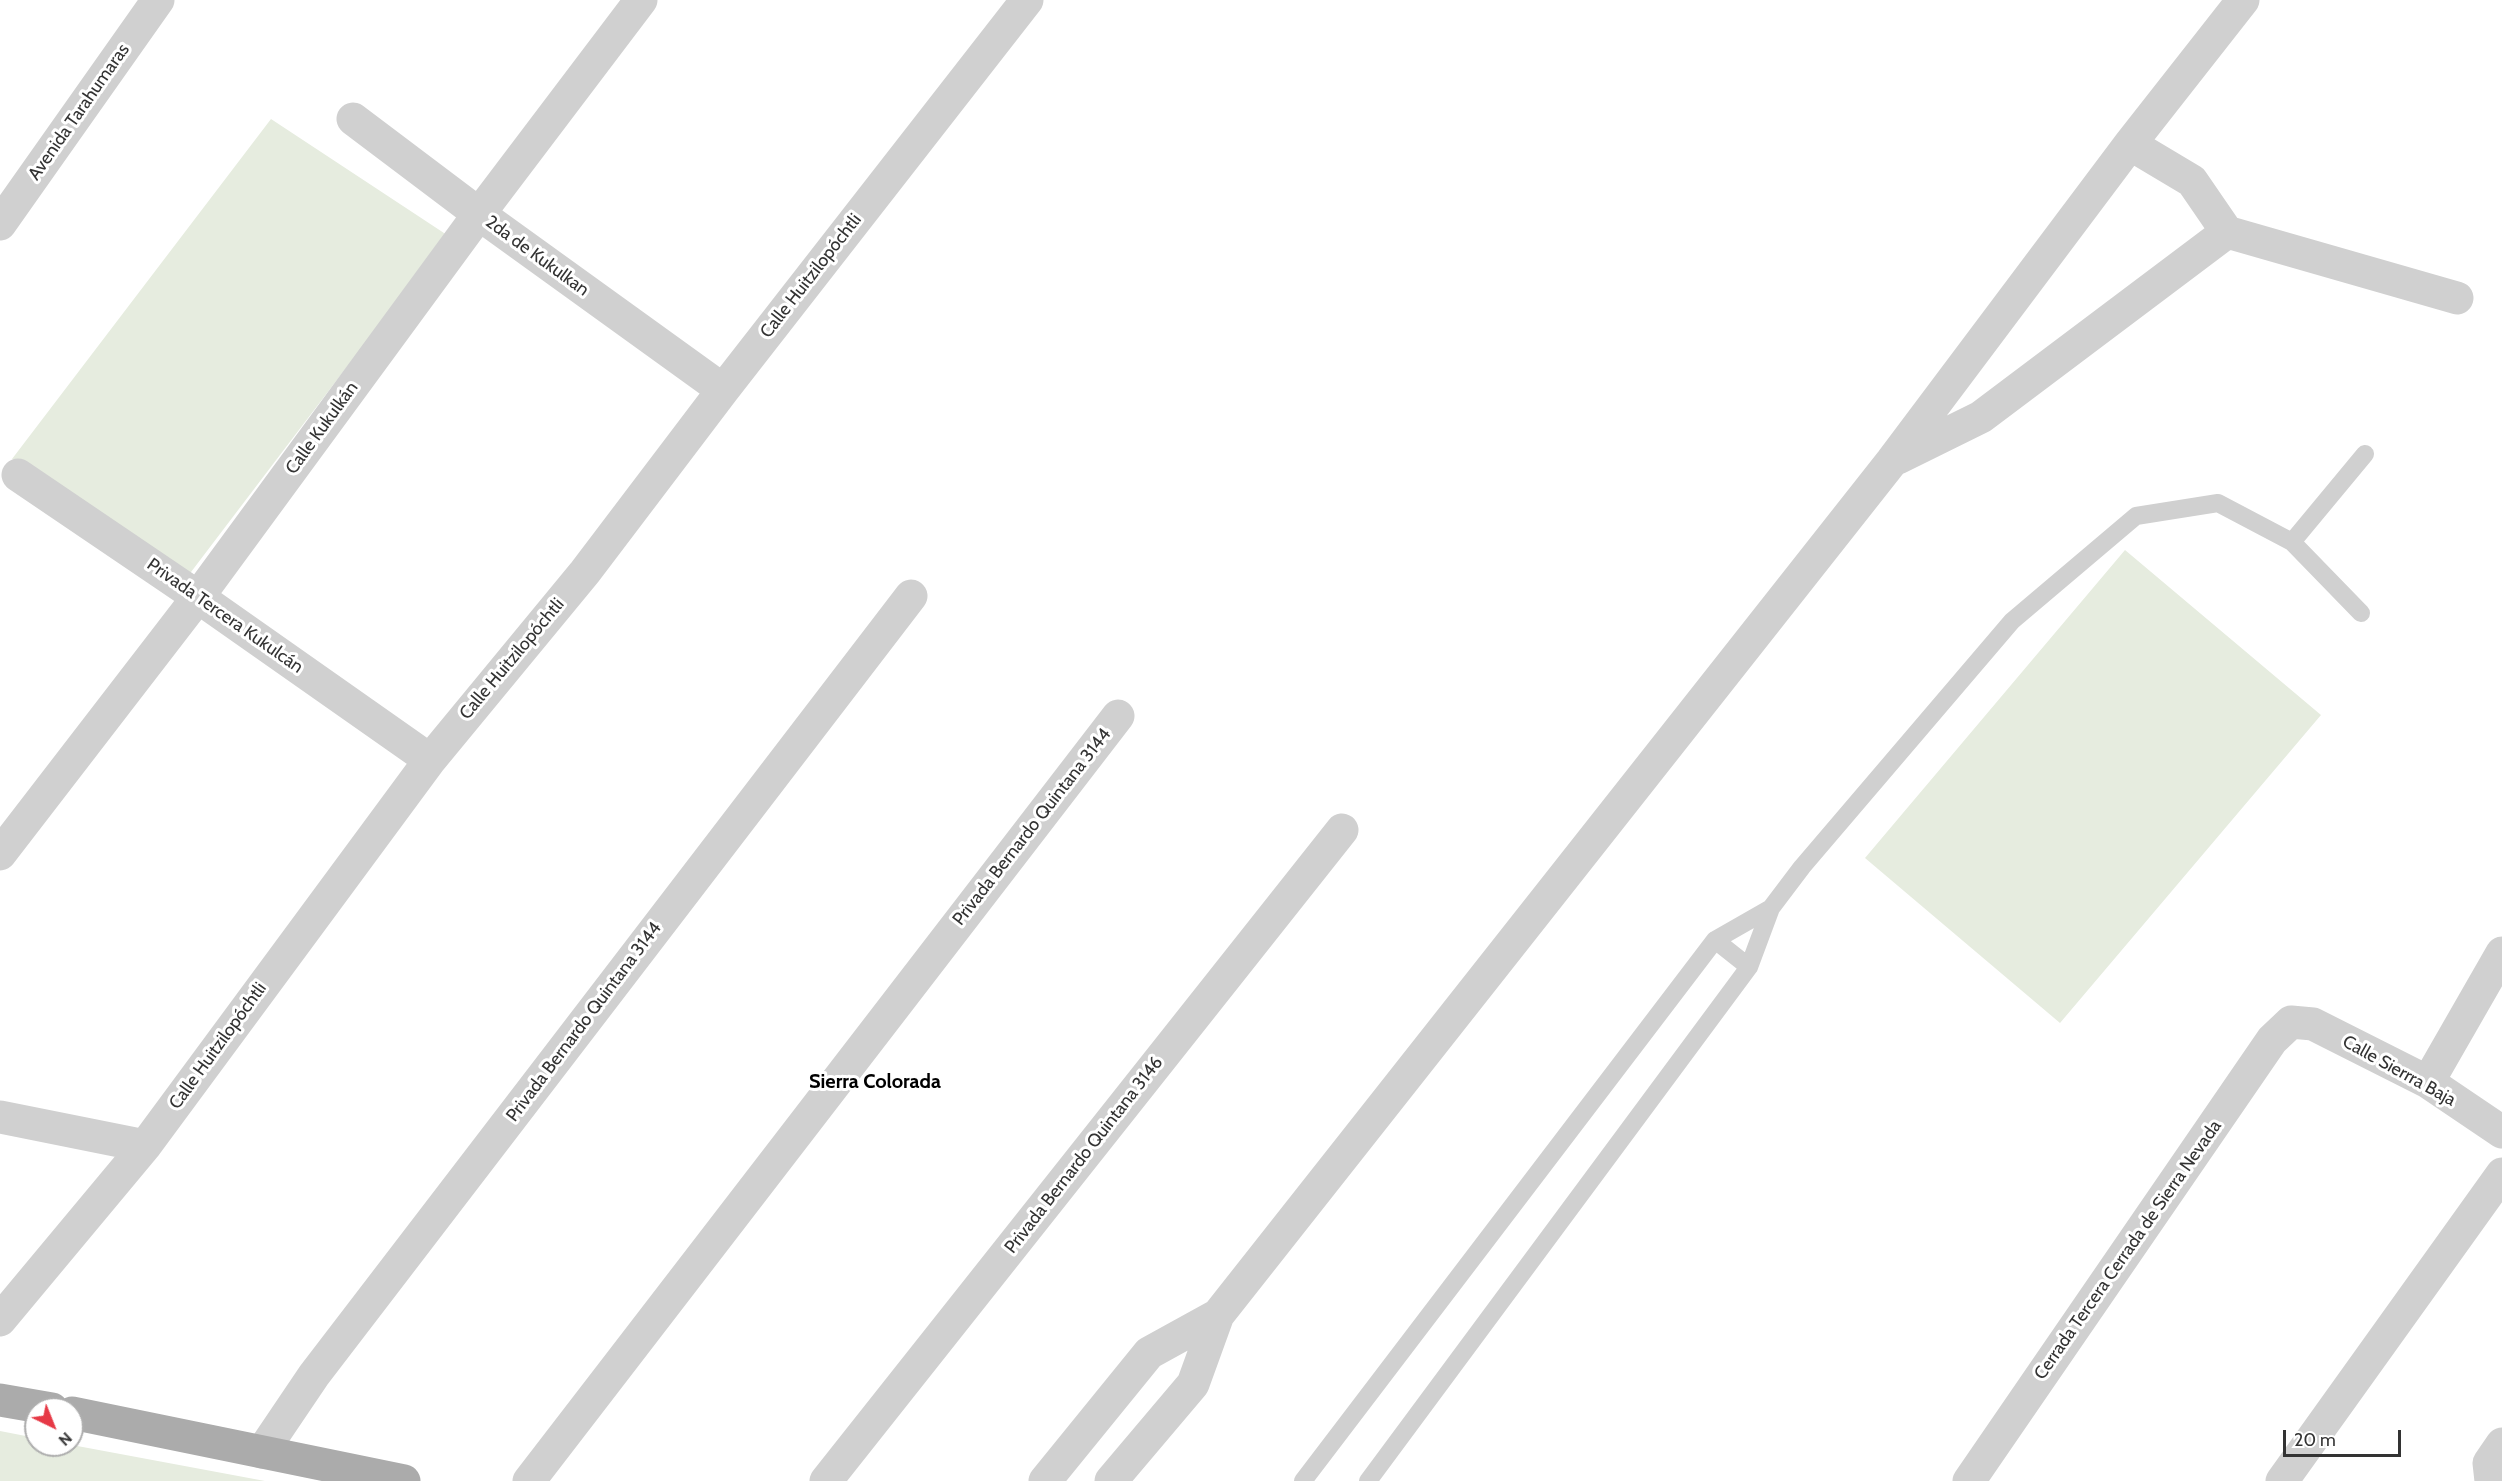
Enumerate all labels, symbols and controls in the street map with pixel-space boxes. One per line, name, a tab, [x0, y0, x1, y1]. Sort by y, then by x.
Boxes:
street label: Avenida Tarahumaras	[24, 40, 134, 184]
street label: Calle Huitzilopóchtli	[756, 210, 866, 342]
street label: 2da de Kukulkan	[481, 211, 593, 301]
street label: Calle Kukulkán	[281, 378, 363, 478]
street label: Privada Tercera Kukulcán	[143, 554, 307, 678]
street label: Calle Huitzilopóchtli	[455, 594, 569, 724]
street label: Privada Bernardo Quintana 3144	[948, 724, 1116, 930]
street label: Privada Bernardo Quintana 3144	[502, 918, 666, 1126]
street label: Calle Huitzilopóchtli	[165, 978, 271, 1114]
street label: Calle Sierrra Baja	[2339, 1031, 2459, 1111]
street label: Privada Bernardo Quintana 3146	[1000, 1052, 1168, 1258]
district label: Sierra Colorada	[809, 1070, 941, 1094]
street label: Cerrada Tercera Cerrada de Sierra Nevada	[2030, 1116, 2226, 1384]
north arrow	[24, 1397, 84, 1457]
scale bar	[2286, 1418, 2404, 1456]
text: N	[55, 1428, 76, 1450]
text: 20 m	[2294, 1429, 2336, 1451]

